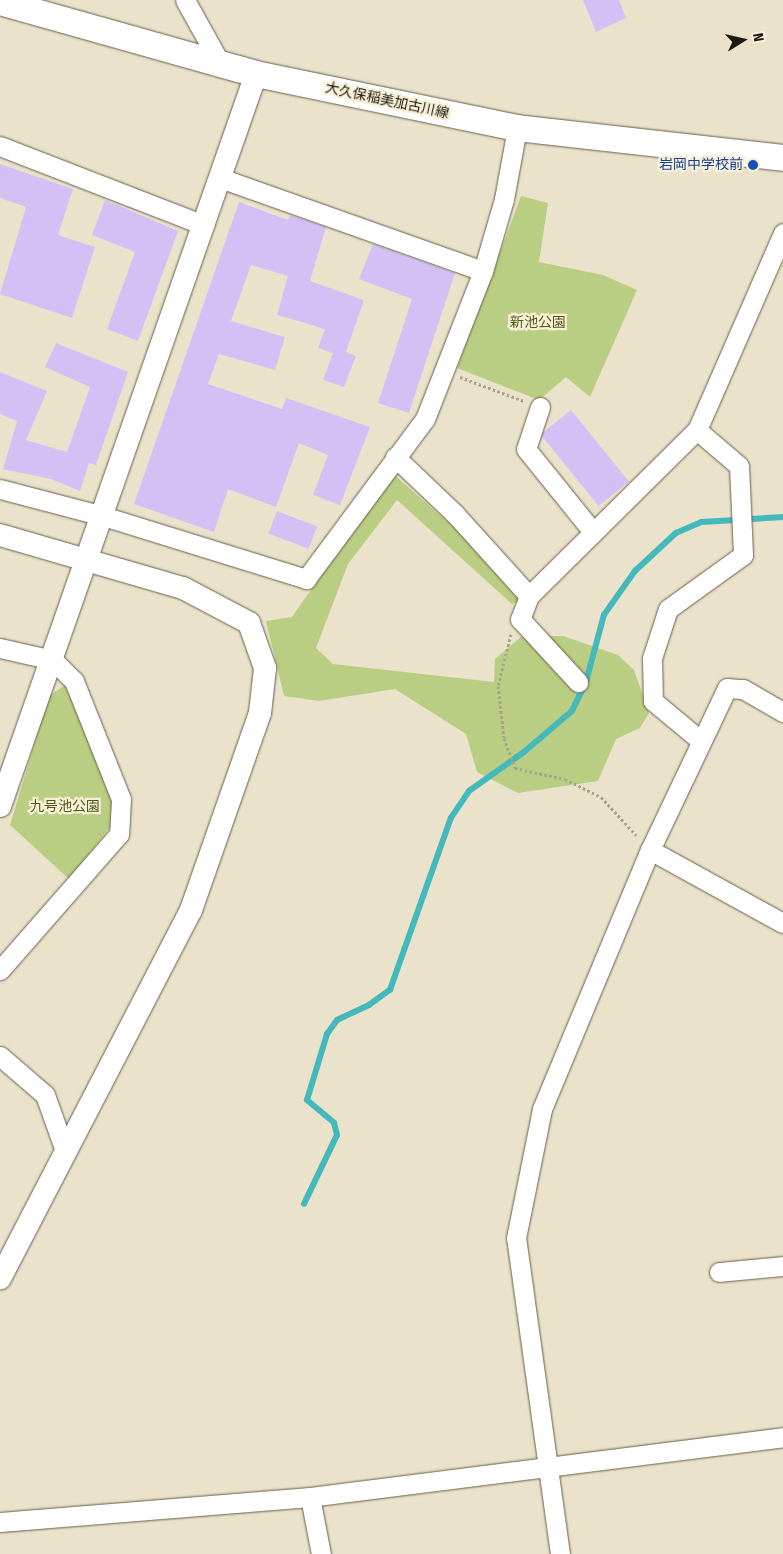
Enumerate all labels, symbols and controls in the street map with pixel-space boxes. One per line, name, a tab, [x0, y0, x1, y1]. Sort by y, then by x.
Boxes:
north arrow	[718, 15, 768, 65]
text: N	[749, 32, 767, 43]
street label: 大久保稲美加古川線	[324, 80, 450, 122]
place label: 岩岡中学校前	[659, 157, 743, 173]
marker: 岩岡中学校前	[747, 159, 759, 171]
park label: 新池公園	[510, 315, 566, 331]
park label: 九号池公園	[30, 799, 100, 815]

